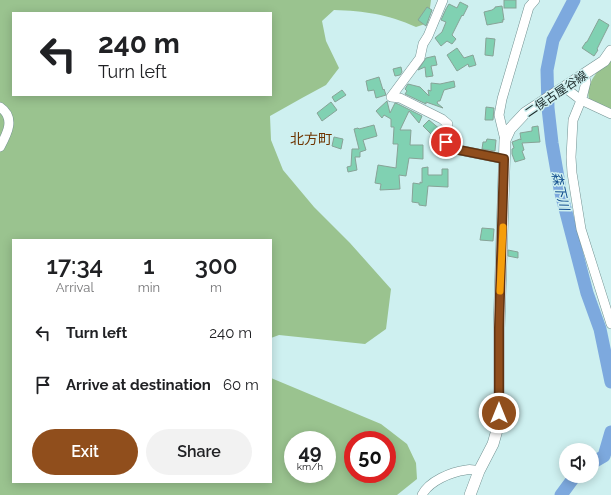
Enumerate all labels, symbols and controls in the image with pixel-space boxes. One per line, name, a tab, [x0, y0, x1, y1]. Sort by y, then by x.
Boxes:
text: 240 m	[98, 27, 180, 60]
icon: left	[32, 28, 84, 80]
text: Turn left	[98, 61, 167, 82]
street label: 二俣古屋谷線	[522, 68, 590, 120]
pin	[429, 125, 463, 159]
district label: 北方町	[290, 131, 332, 147]
icon: arrive	[435, 131, 457, 153]
water label: 森下川	[549, 170, 573, 214]
text: 17:34	[47, 251, 103, 280]
text: 1	[143, 251, 155, 280]
text: 300	[195, 251, 237, 280]
text: Arrival	[56, 280, 94, 295]
text: min	[138, 280, 160, 295]
text: m	[210, 280, 222, 295]
icon: left	[32, 322, 54, 344]
text: Turn left	[66, 324, 127, 342]
text: 240 m	[209, 324, 252, 342]
icon: arrive	[32, 374, 54, 396]
text: Arrive at destination	[66, 376, 211, 394]
text: 60 m	[223, 376, 259, 394]
position arrow	[478, 392, 520, 434]
button: Exit	[32, 429, 138, 475]
button: Share	[146, 429, 252, 475]
speed limit sign: 50	[344, 431, 396, 483]
text: 49	[298, 440, 322, 464]
map controls	[559, 443, 599, 483]
button: sound	[559, 443, 599, 483]
text: km/h	[297, 461, 323, 472]

